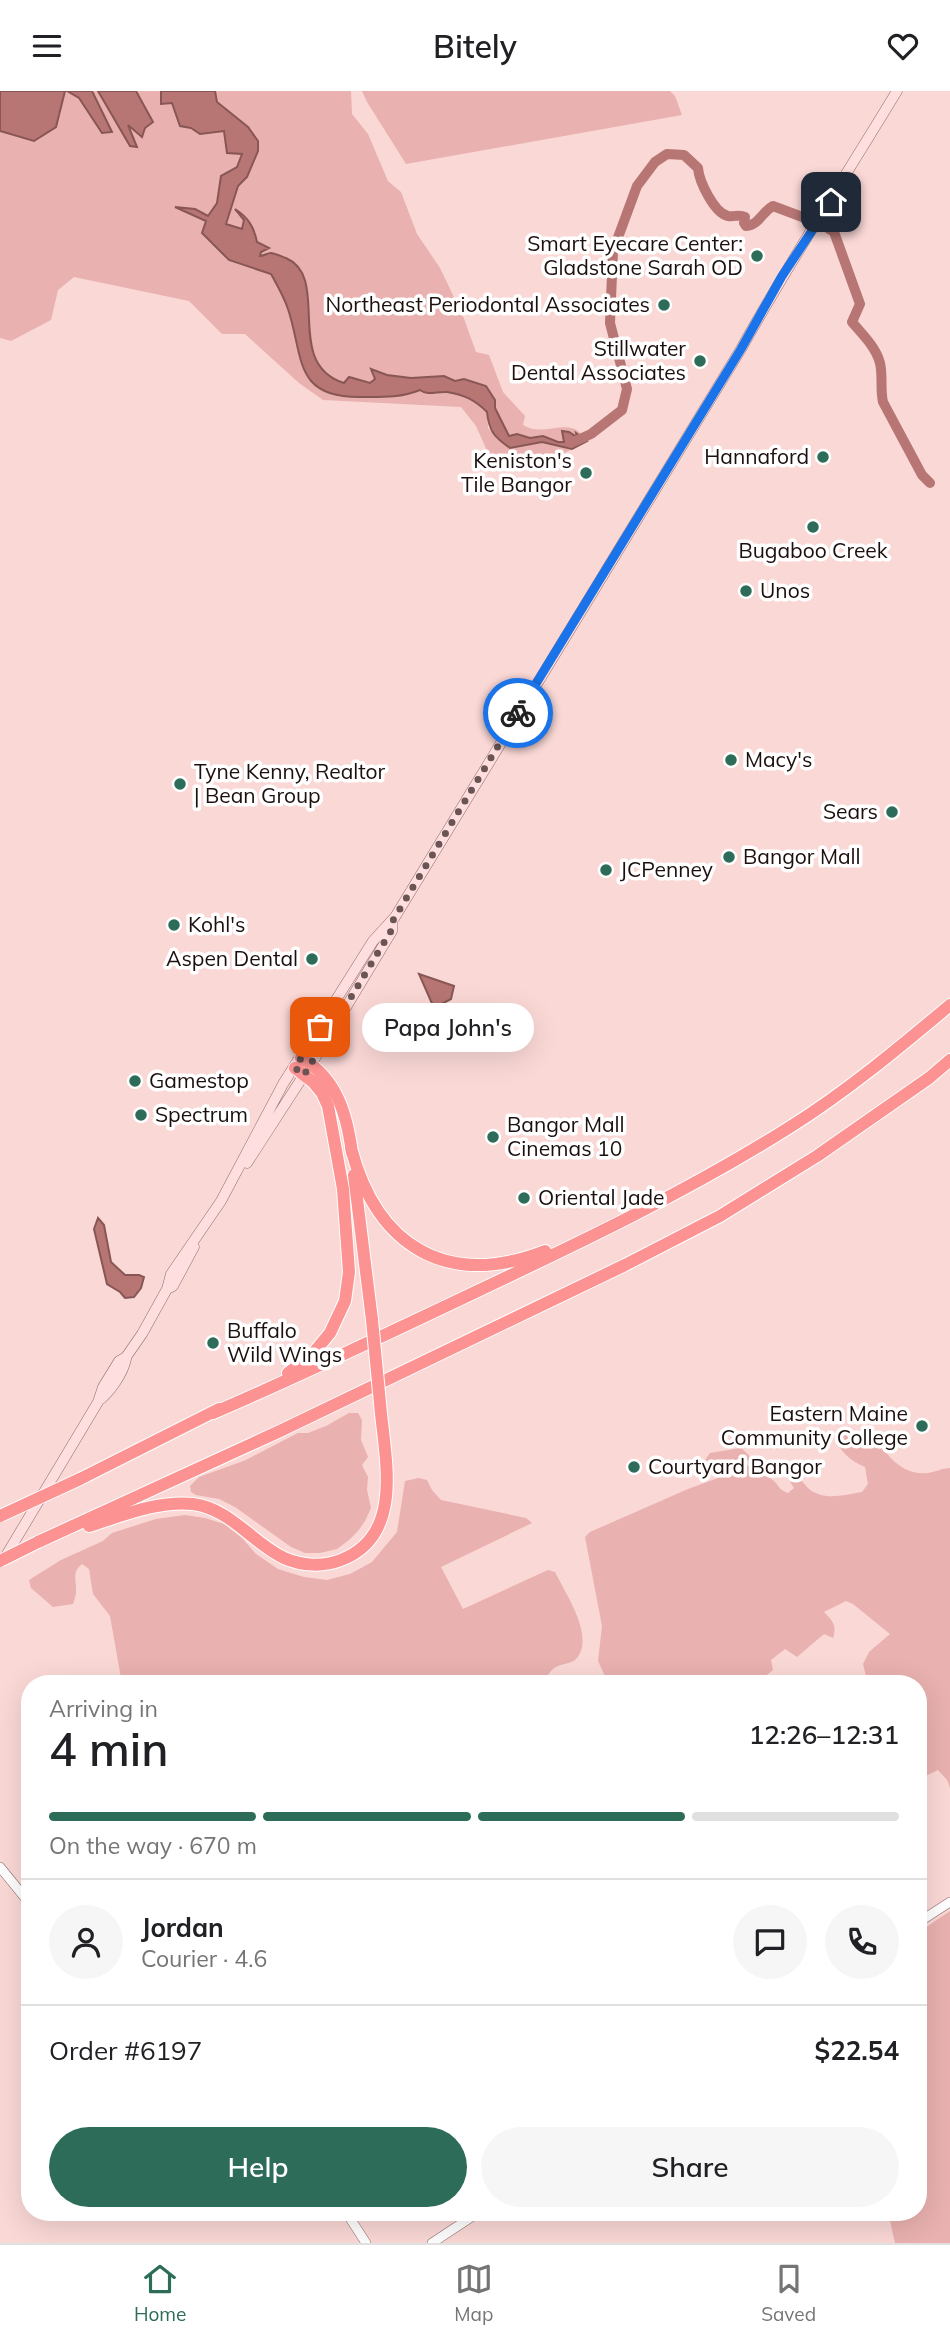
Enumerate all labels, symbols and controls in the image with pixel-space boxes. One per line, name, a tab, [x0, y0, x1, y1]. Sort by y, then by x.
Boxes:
text: Bitely	[433, 26, 517, 66]
icon: menu	[28, 27, 66, 65]
icon: heart	[884, 27, 922, 65]
pin	[801, 172, 861, 232]
icon: home	[812, 183, 850, 221]
place label: Smart Eyecare Center: Gladstone Sarah OD	[527, 230, 743, 280]
marker: Smart Eyecare Center: Gladstone Sarah OD	[749, 248, 765, 264]
place label: Northeast Periodontal Associates	[326, 291, 650, 317]
marker: Northeast Periodontal Associates	[656, 297, 672, 313]
place label: Stillwater Dental Associates	[511, 335, 686, 385]
marker: Stillwater Dental Associates	[692, 353, 708, 369]
place label: Hannaford	[704, 443, 809, 469]
place label: Keniston's Tile Bangor	[461, 447, 572, 497]
marker: Hannaford	[815, 449, 831, 465]
marker: Keniston's Tile Bangor	[578, 465, 594, 481]
marker: Bugaboo Creek	[805, 519, 821, 535]
place label: Bugaboo Creek	[738, 537, 888, 563]
place label: Unos	[760, 577, 810, 603]
marker: Unos	[738, 583, 754, 599]
courier	[483, 678, 553, 748]
icon: bike	[499, 694, 537, 732]
place label: Macy's	[745, 746, 812, 772]
marker: Macy's	[723, 752, 739, 768]
place label: Tyne Kenny, Realtor | Bean Group	[194, 758, 386, 808]
marker: Tyne Kenny, Realtor | Bean Group	[172, 776, 188, 792]
place label: Sears	[823, 798, 878, 824]
marker: Sears	[884, 804, 900, 820]
place label: Bangor Mall	[743, 843, 861, 869]
marker: Bangor Mall	[721, 849, 737, 865]
place label: JCPenney	[620, 856, 713, 882]
marker: JCPenney	[598, 862, 614, 878]
place label: Kohl's	[188, 911, 245, 937]
marker: Kohl's	[166, 917, 182, 933]
place label: Aspen Dental	[166, 945, 298, 971]
marker: Aspen Dental	[304, 951, 320, 967]
pin	[290, 997, 350, 1057]
callout: Papa John's	[362, 1003, 534, 1051]
icon: bag	[301, 1008, 339, 1046]
text: Papa John's	[384, 1013, 512, 1042]
place label: Gamestop	[149, 1067, 249, 1093]
marker: Gamestop	[127, 1073, 143, 1089]
place label: Spectrum	[155, 1101, 248, 1127]
marker: Spectrum	[133, 1107, 149, 1123]
place label: Bangor Mall Cinemas 10	[507, 1111, 625, 1161]
marker: Bangor Mall Cinemas 10	[485, 1129, 501, 1145]
place label: Oriental Jade	[538, 1184, 665, 1210]
marker: Oriental Jade	[516, 1190, 532, 1206]
place label: Buffalo Wild Wings	[227, 1317, 342, 1367]
marker: Buffalo Wild Wings	[205, 1335, 221, 1351]
place label: Eastern Maine Community College	[721, 1400, 908, 1450]
marker: Eastern Maine Community College	[914, 1418, 930, 1434]
place label: Courtyard Bangor	[648, 1453, 822, 1479]
marker: Courtyard Bangor	[626, 1459, 642, 1475]
text: Arriving in	[49, 1694, 158, 1723]
text: 12:26–12:31	[749, 1718, 899, 1751]
text: 4 min	[49, 1720, 168, 1778]
text: On the way · 670 m	[49, 1831, 257, 1860]
button: person	[49, 1905, 123, 1979]
button: chat	[733, 1905, 807, 1979]
button: phone	[825, 1905, 899, 1979]
text: Jordan	[141, 1911, 224, 1944]
text: Courier · 4.6	[141, 1944, 267, 1973]
text: Order #6197	[49, 2034, 202, 2067]
text: $22.54	[815, 2034, 899, 2067]
button: Help	[49, 2127, 467, 2207]
button: Share	[481, 2127, 899, 2207]
tab: Home	[134, 2260, 186, 2326]
tab: Map	[454, 2260, 493, 2326]
tab: Saved	[761, 2260, 816, 2326]

